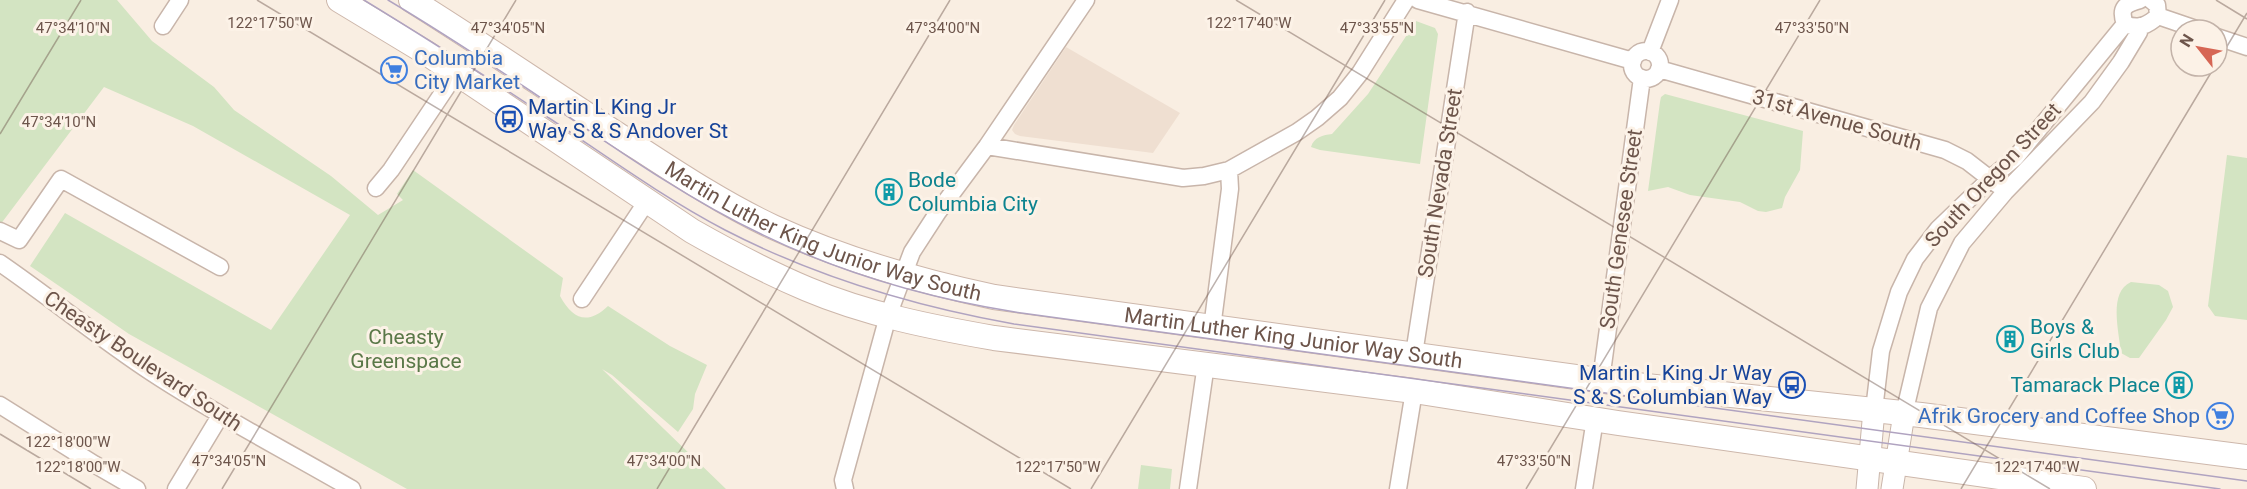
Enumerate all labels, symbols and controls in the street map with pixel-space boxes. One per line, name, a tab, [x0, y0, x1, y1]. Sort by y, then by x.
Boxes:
text: 122°17'50"W	[227, 14, 313, 32]
text: 122°17'40"W	[1206, 14, 1292, 32]
north arrow	[2169, 18, 2229, 78]
text: 47°34'10"N	[36, 19, 110, 37]
text: 47°34'05"N	[471, 19, 545, 37]
text: 47°34'00"N	[906, 19, 980, 37]
text: 47°33'55"N	[1340, 19, 1414, 37]
text: 47°33'50"N	[1775, 19, 1849, 37]
text: N	[2176, 31, 2198, 50]
place label: Columbia City Market	[414, 46, 520, 94]
supermarket icon: Columbia City Market	[379, 55, 409, 85]
street label: 31st Avenue South	[1750, 84, 1924, 156]
street label: South Nevada Street	[1413, 87, 1467, 279]
place label: Martin L King Jr Way S & S Andover St	[528, 95, 728, 143]
street label: South Oregon Street	[1920, 98, 2066, 252]
bus stop icon: Martin L King Jr Way S & S Andover St	[494, 104, 524, 134]
text: 47°34'10"N	[22, 113, 96, 131]
street label: South Genesee Street	[1595, 127, 1647, 330]
street label: Martin Luther King Junior Way South	[661, 156, 984, 306]
place label: Bode Columbia City	[908, 168, 1038, 216]
building icon: Bode Columbia City	[874, 177, 904, 207]
street label: Cheasty Boulevard South	[40, 286, 246, 436]
street label: Martin Luther King Junior Way South	[1123, 303, 1464, 373]
place label: Boys & Girls Club	[2030, 315, 2120, 363]
building icon: Boys & Girls Club	[1995, 324, 2025, 354]
park label: Cheasty Greenspace	[350, 325, 462, 373]
place label: Martin L King Jr Way S & S Columbian Way	[1573, 361, 1772, 409]
bus stop icon: Martin L King Jr Way S & S Columbian Way	[1777, 370, 1807, 400]
building icon: Tamarack Place	[2164, 370, 2194, 400]
place label: Tamarack Place	[2010, 373, 2160, 397]
supermarket icon: Afrik Grocery and Coffee Shop	[2205, 401, 2235, 431]
place label: Afrik Grocery and Coffee Shop	[1918, 404, 2200, 428]
text: 122°18'00"W	[25, 433, 111, 451]
text: 47°34'05"N	[192, 452, 266, 470]
text: 47°34'00"N	[627, 452, 701, 470]
text: 47°33'50"N	[1497, 452, 1571, 470]
text: 122°18'00"W	[35, 458, 121, 476]
text: 122°17'50"W	[1015, 458, 1101, 476]
text: 122°17'40"W	[1994, 458, 2080, 476]

